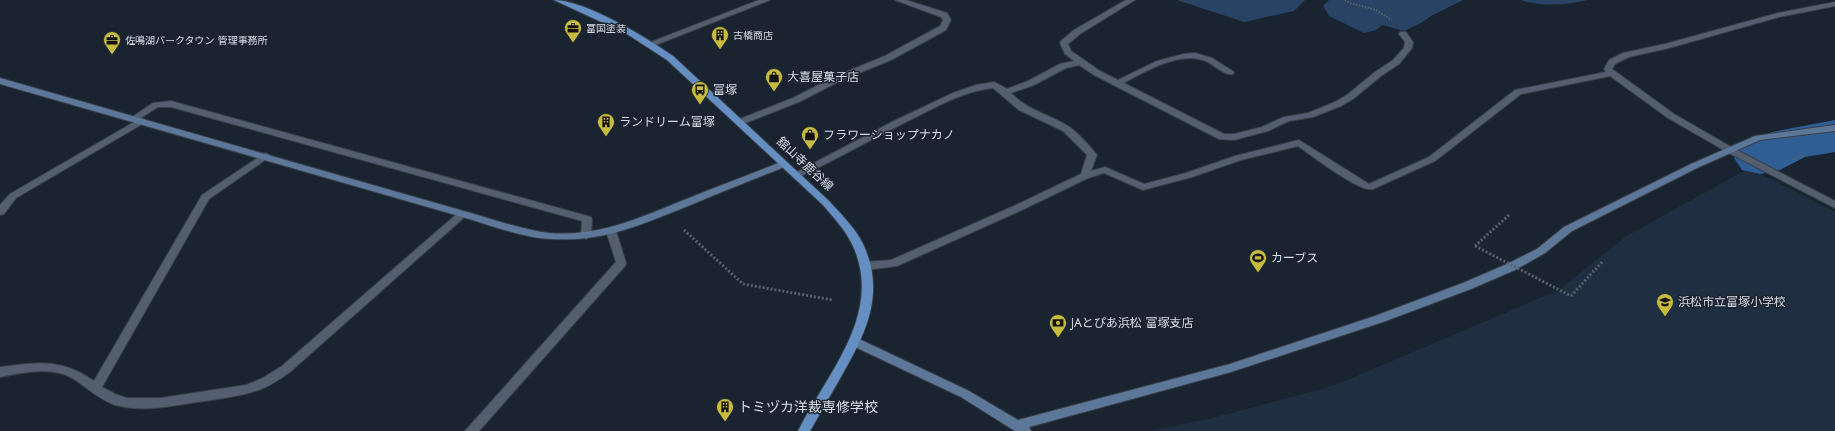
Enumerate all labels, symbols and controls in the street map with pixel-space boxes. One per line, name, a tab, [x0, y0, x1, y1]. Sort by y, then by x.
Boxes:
office icon: 富国塗装	[563, 18, 583, 43]
place label: 富国塗装	[586, 21, 626, 36]
building icon: 古橋商店	[710, 25, 730, 50]
place label: 古橋商店	[733, 28, 773, 43]
office icon: 佐鳴湖パークタウン 管理事務所	[102, 30, 122, 55]
place label: 佐鳴湖パークタウン 管理事務所	[125, 33, 268, 48]
shop icon: 大喜屋菓子店	[764, 67, 784, 92]
place label: 大喜屋菓子店	[787, 68, 859, 86]
bus stop icon: 富塚	[690, 80, 710, 105]
place label: 富塚	[713, 81, 737, 99]
building icon: ランドリーム富塚	[596, 112, 616, 137]
place label: ランドリーム富塚	[619, 113, 715, 131]
shop icon: フラワーショップナカノ	[800, 125, 820, 150]
place label: フラワーショップナカノ	[823, 126, 955, 144]
street label: 舘山寺鹿谷線	[773, 133, 837, 195]
sports icon: カーブス	[1248, 248, 1268, 273]
place label: カーブス	[1271, 249, 1318, 267]
school or university icon: 浜松市立富塚小学校	[1655, 292, 1675, 317]
place label: 浜松市立富塚小学校	[1678, 293, 1786, 311]
bank icon: JAとぴあ浜松 富塚支店	[1048, 313, 1068, 338]
place label: JAとぴあ浜松 富塚支店	[1069, 314, 1193, 332]
building icon: トミヅカ洋裁専修学校	[715, 397, 735, 422]
place label: トミヅカ洋裁専修学校	[738, 397, 878, 417]

